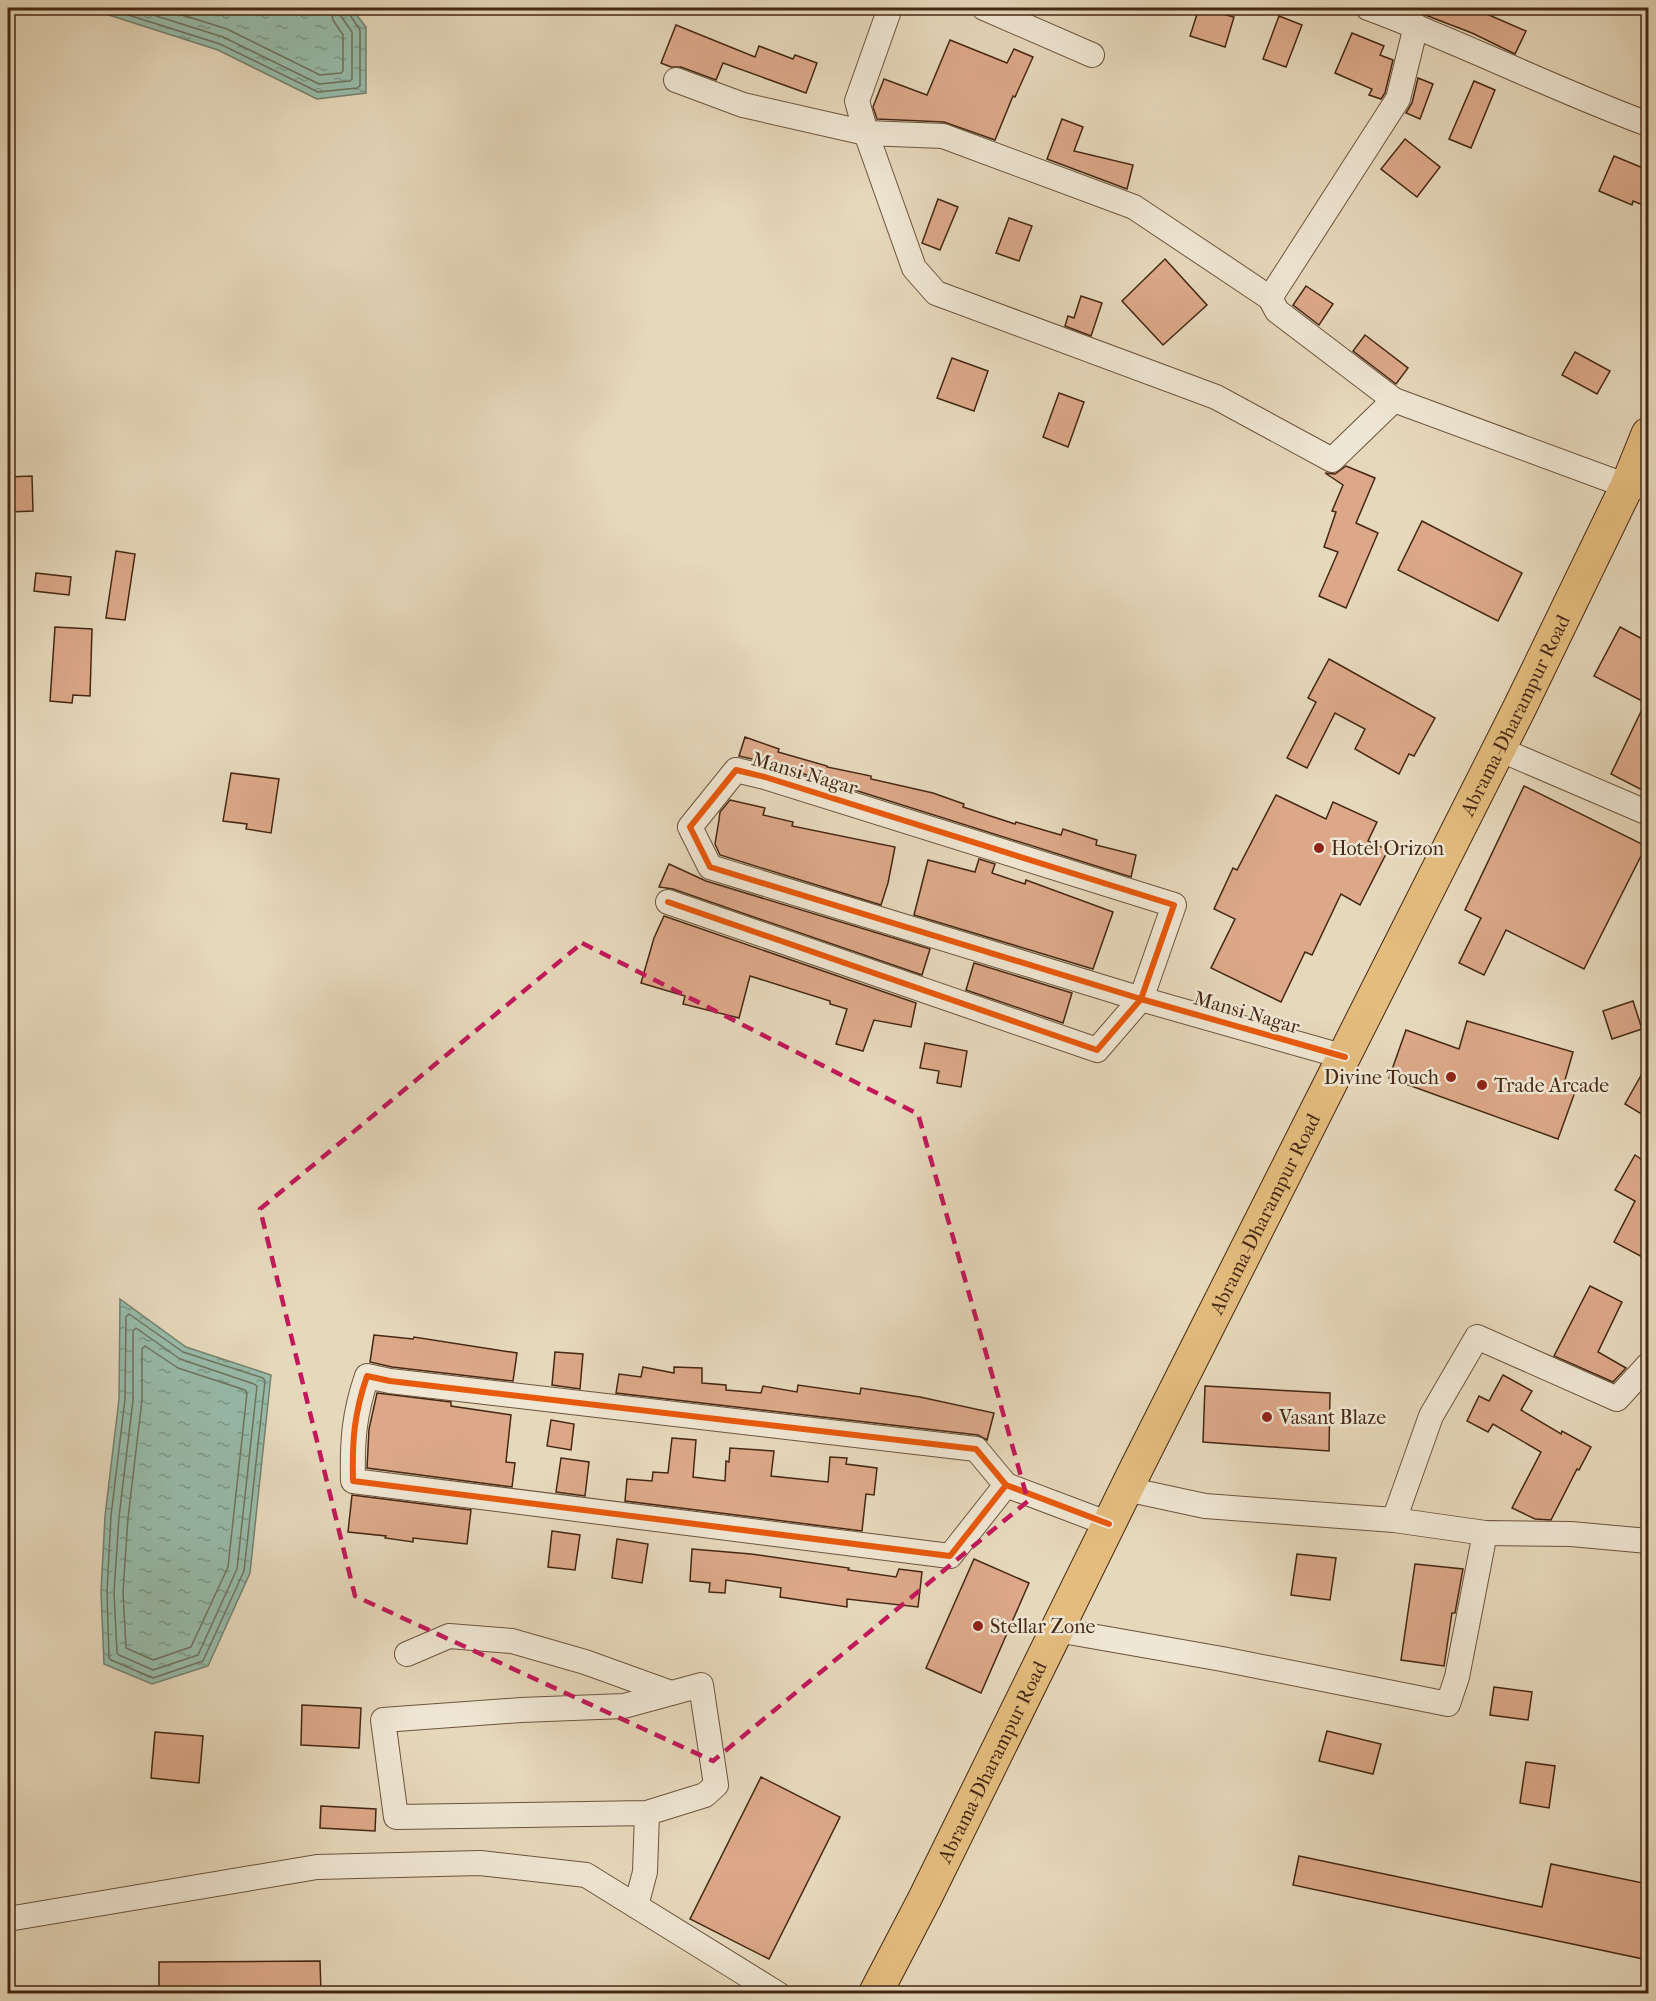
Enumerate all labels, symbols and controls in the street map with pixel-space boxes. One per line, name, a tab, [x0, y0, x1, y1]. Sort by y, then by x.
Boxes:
street label: Abrama-Dharampur Road	[1456, 610, 1575, 821]
street label: Mansi Nagar	[749, 747, 861, 800]
place label: Hotel Orizon	[1331, 837, 1444, 860]
marker: Hotel Orizon	[1312, 841, 1326, 855]
street label: Mansi Nagar	[1191, 986, 1303, 1039]
place label: Divine Touch	[1324, 1066, 1440, 1089]
marker: Divine Touch	[1444, 1070, 1458, 1084]
place label: Trade Arcade	[1494, 1074, 1609, 1097]
marker: Trade Arcade	[1475, 1078, 1489, 1092]
street label: Abrama-Dharampur Road	[1204, 1109, 1326, 1319]
place label: Vasant Blaze	[1278, 1406, 1386, 1429]
marker: Vasant Blaze	[1260, 1410, 1274, 1424]
place label: Stellar Zone	[990, 1615, 1095, 1638]
marker: Stellar Zone	[971, 1619, 985, 1633]
street label: Abrama-Dharampur Road	[933, 1656, 1052, 1867]

